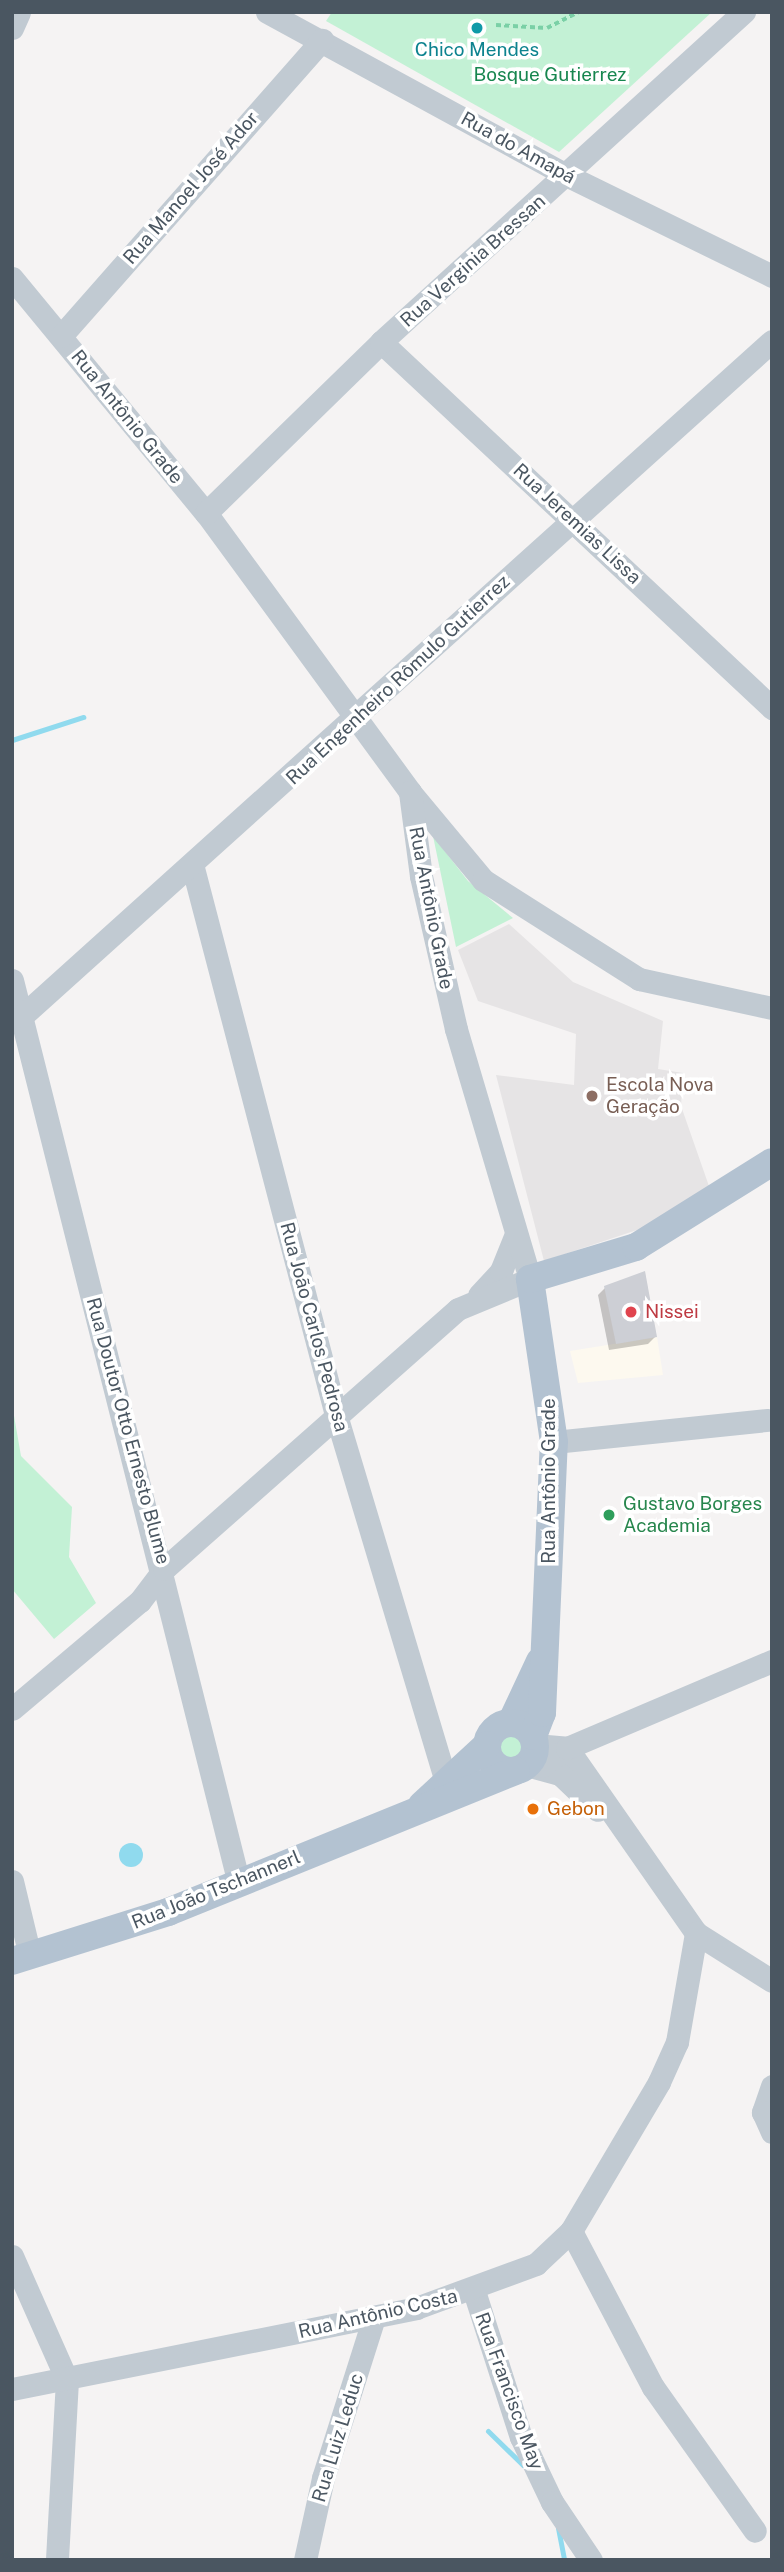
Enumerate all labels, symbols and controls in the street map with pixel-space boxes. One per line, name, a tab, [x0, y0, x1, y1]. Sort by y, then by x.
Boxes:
marker: Chico Mendes	[469, 20, 485, 36]
place label: Chico Mendes	[415, 39, 539, 61]
park label: Bosque Gutierrez	[473, 64, 627, 86]
street label: Rua Manoel José Ador	[119, 107, 263, 269]
street label: Rua do Amapá	[457, 107, 579, 189]
street label: Rua Verginia Bressan	[396, 190, 550, 332]
street label: Rua Antônio Grade	[66, 346, 188, 488]
street label: Rua Jeremias Lissa	[508, 459, 646, 589]
street label: Rua Engenheiro Rômulo Gutierrez	[281, 570, 515, 790]
street label: Rua Antônio Grade	[404, 825, 458, 991]
place label: Escola Nova Geração	[606, 1074, 714, 1118]
marker: Escola Nova Geração	[584, 1088, 600, 1104]
street label: Rua João Carlos Pedrosa	[275, 1220, 353, 1434]
street label: Rua Doutor Otto Ernesto Blume	[81, 1295, 175, 1567]
place label: Nissei	[645, 1301, 699, 1323]
marker: Nissei	[623, 1304, 639, 1320]
street label: Rua Antônio Grade	[538, 1398, 560, 1564]
place label: Gustavo Borges Academia	[623, 1493, 762, 1537]
marker: Gustavo Borges Academia	[601, 1507, 617, 1523]
place label: Gebon	[547, 1798, 605, 1820]
marker: Gebon	[525, 1801, 541, 1817]
street label: Rua João Tschannerl	[128, 1846, 304, 1934]
street label: Rua Antônio Costa	[296, 2285, 460, 2343]
street label: Rua Francisco May	[470, 2309, 548, 2473]
street label: Rua Luiz Leduc	[308, 2371, 368, 2505]

